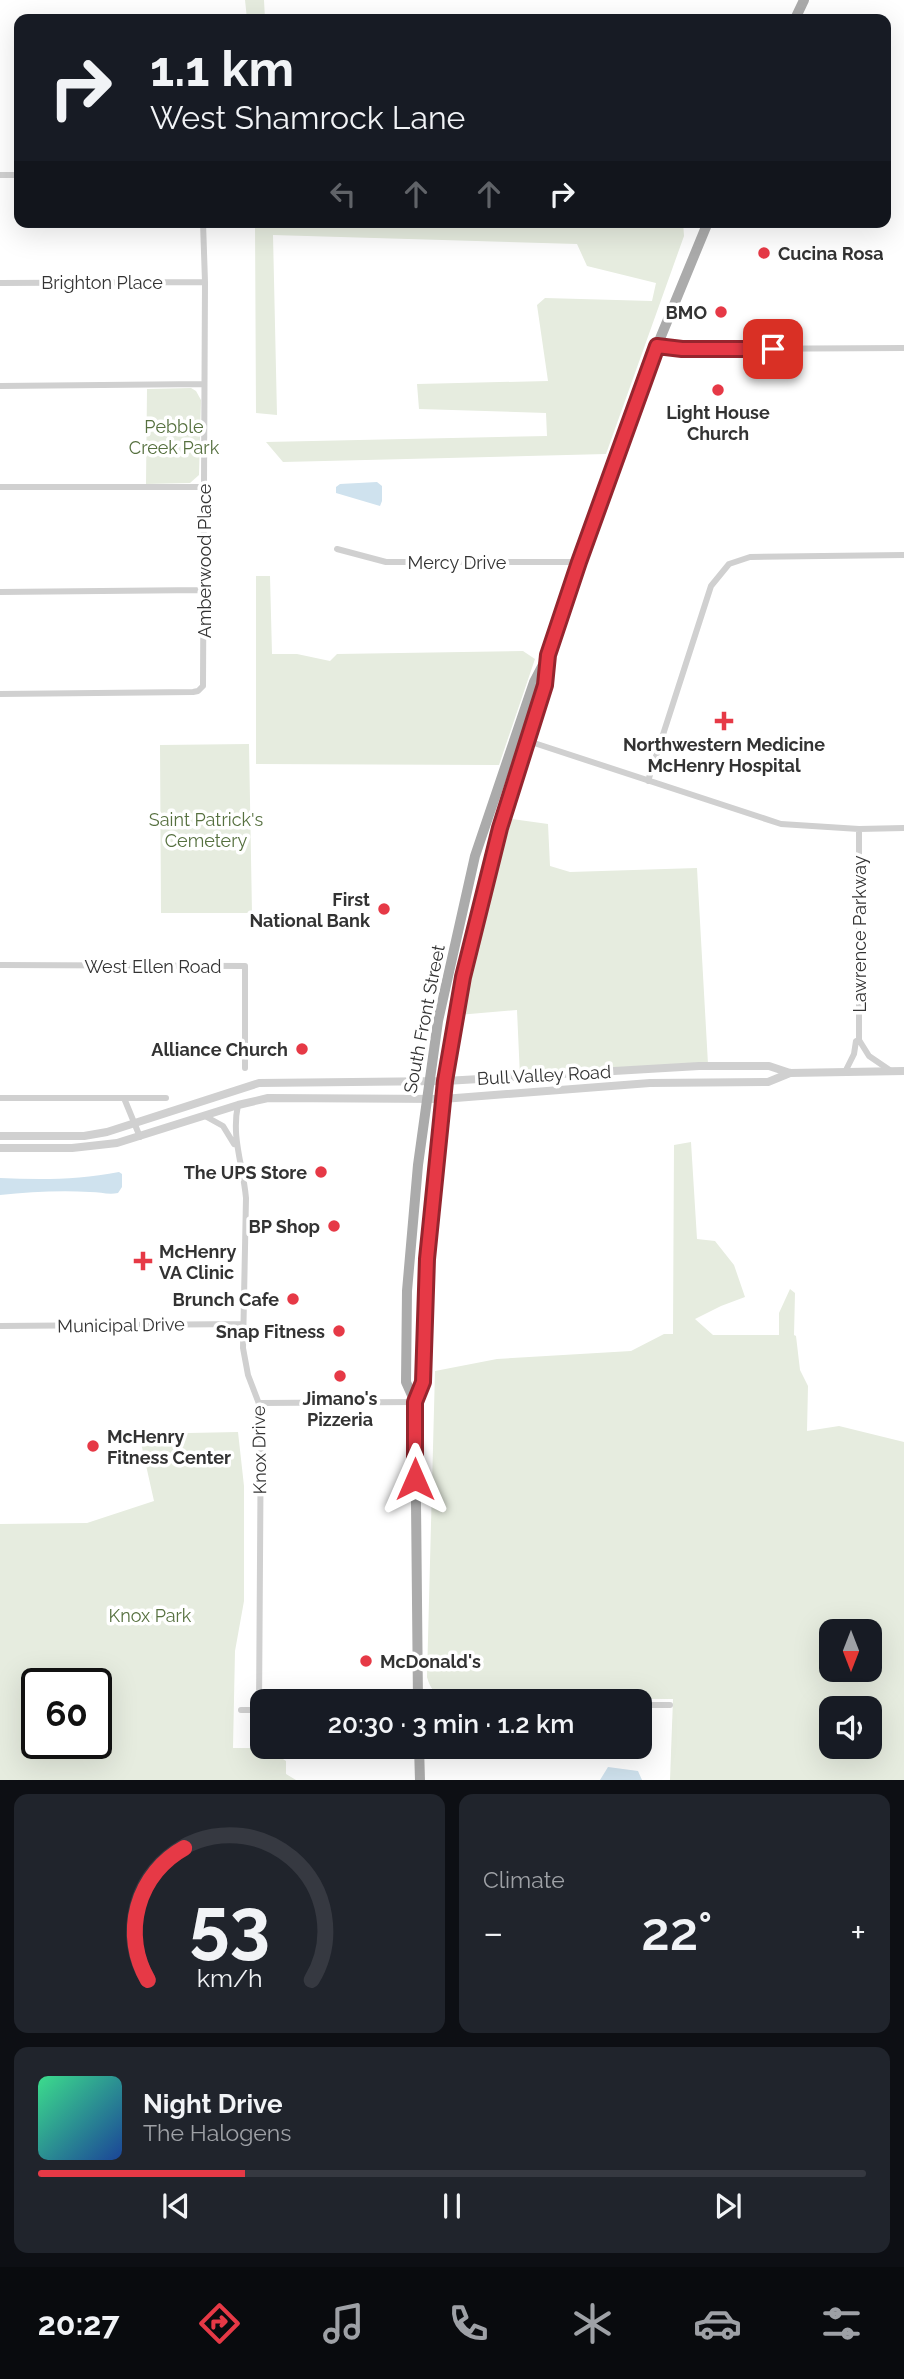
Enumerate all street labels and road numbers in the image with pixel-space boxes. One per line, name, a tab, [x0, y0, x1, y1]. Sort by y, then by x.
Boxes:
street label: Brighton Place	[41, 272, 163, 293]
street label: Amberwood Place	[194, 483, 215, 638]
street label: Mercy Drive	[408, 552, 507, 573]
street label: Lawrence Parkway	[849, 855, 870, 1013]
street label: South Front Street	[399, 943, 449, 1095]
street label: West Ellen Road	[84, 956, 222, 977]
street label: Bull Valley Road	[476, 1061, 612, 1089]
street label: Municipal Drive	[57, 1313, 185, 1337]
street label: Knox Drive	[248, 1405, 270, 1495]

